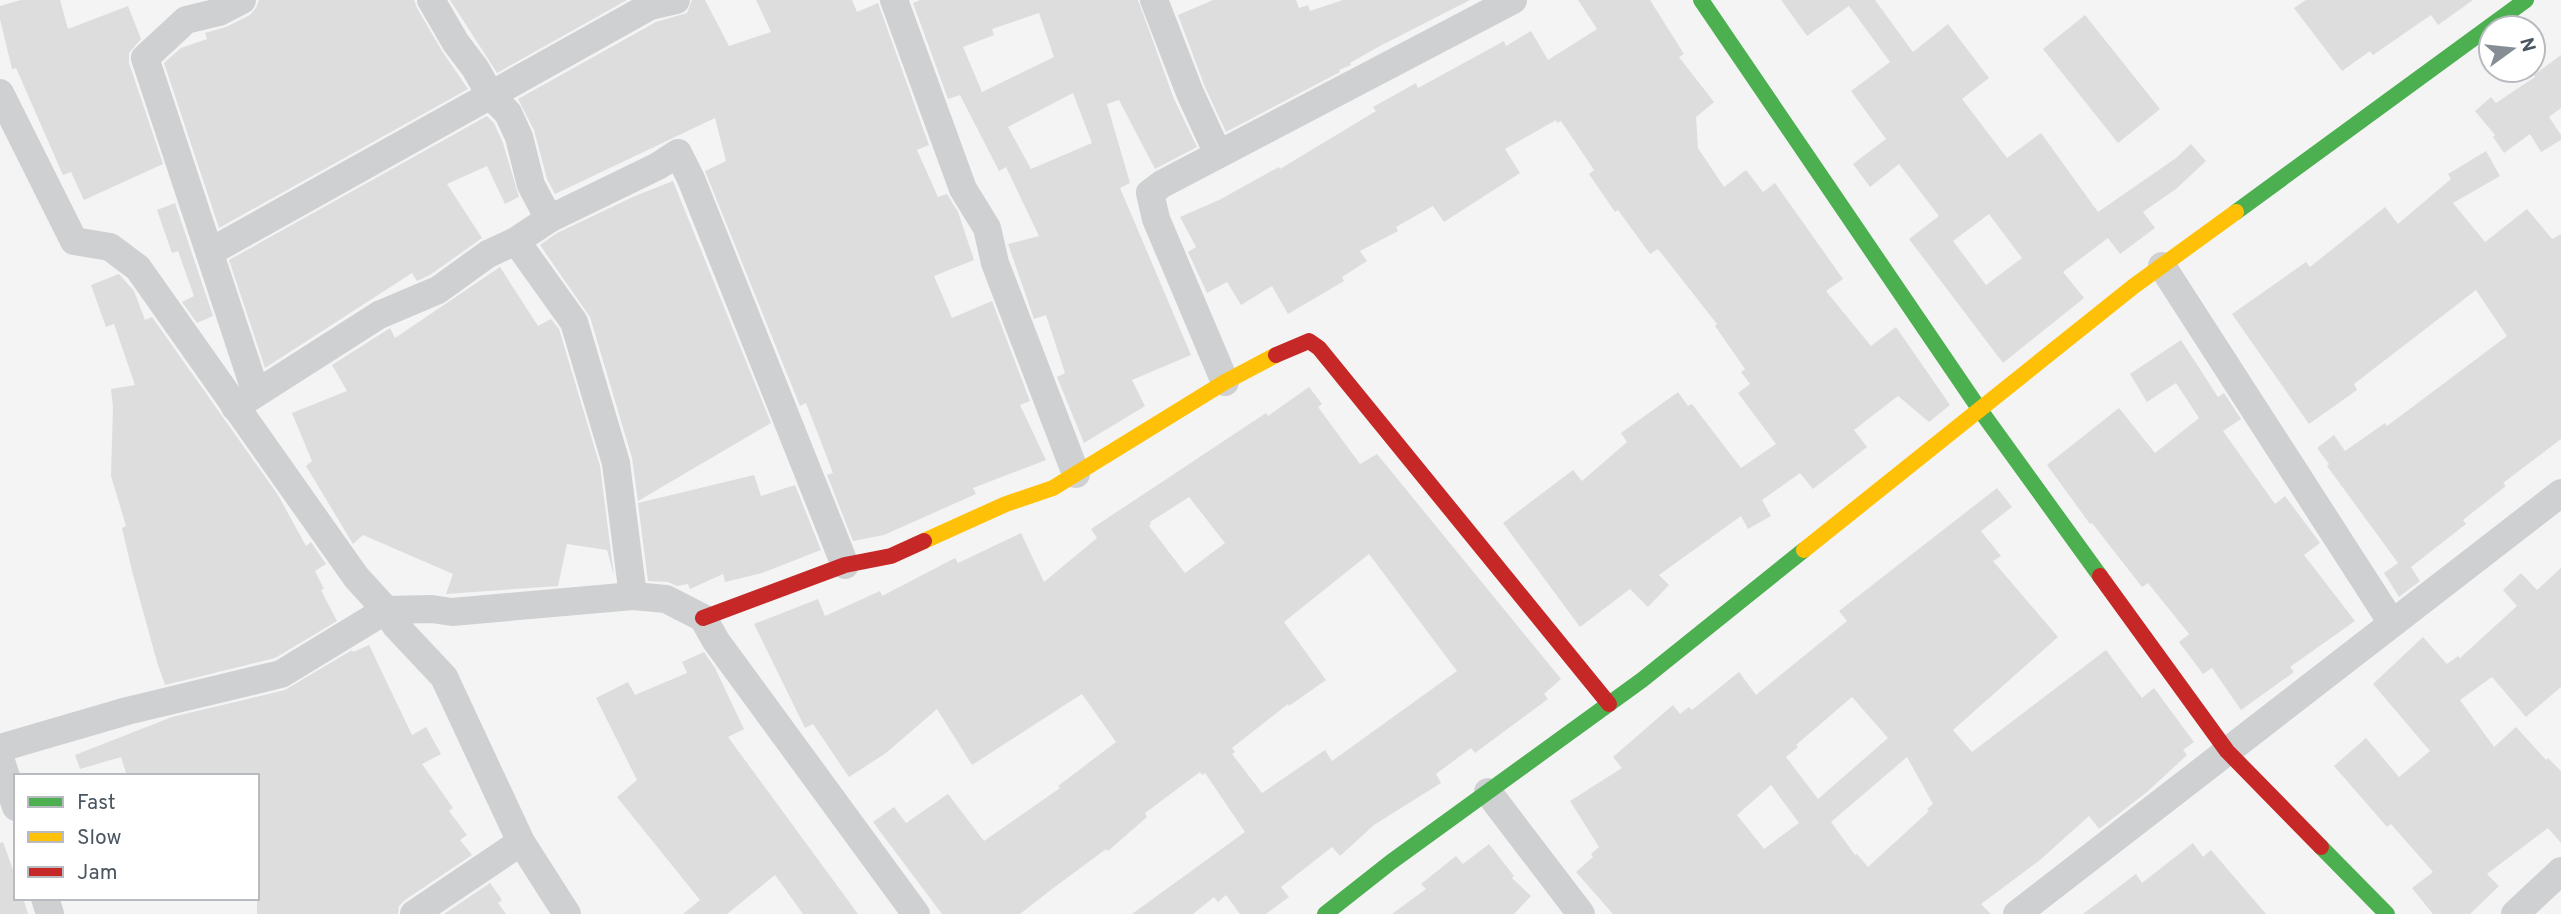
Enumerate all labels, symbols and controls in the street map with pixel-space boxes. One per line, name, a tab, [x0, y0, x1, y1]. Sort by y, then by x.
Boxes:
north arrow	[2477, 14, 2547, 84]
text: N	[2513, 35, 2540, 55]
legend	[14, 774, 259, 900]
text: Fast	[77, 790, 116, 817]
text: Slow	[77, 825, 122, 852]
text: Jam	[77, 860, 118, 887]

